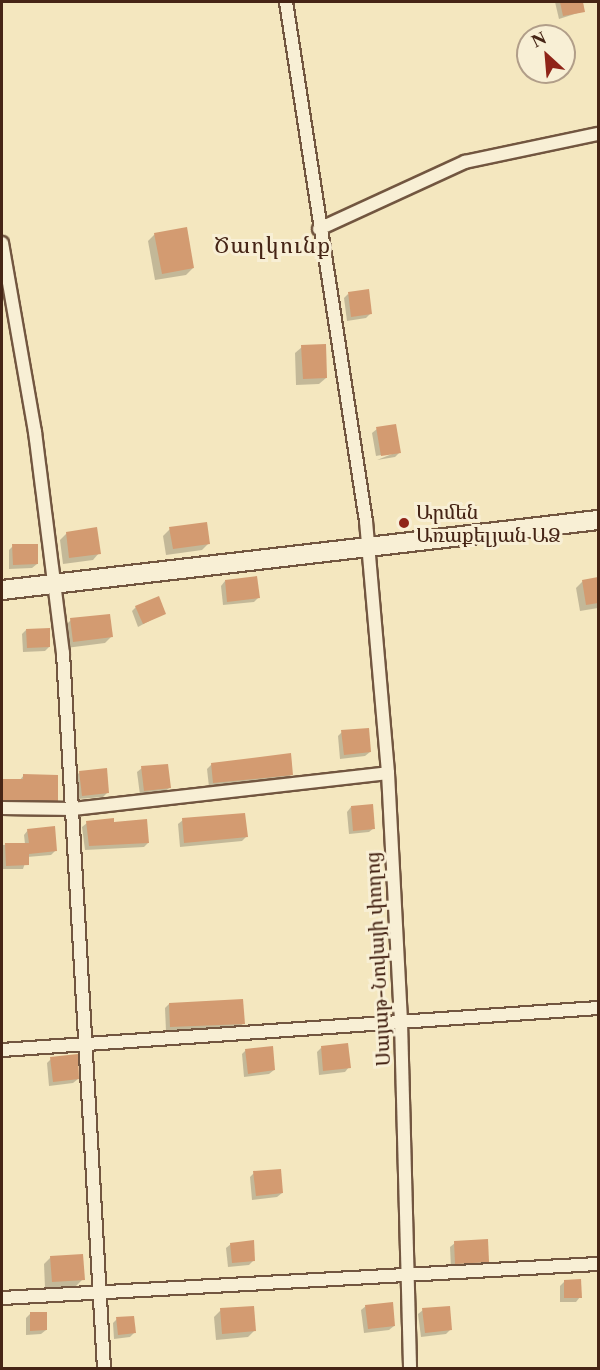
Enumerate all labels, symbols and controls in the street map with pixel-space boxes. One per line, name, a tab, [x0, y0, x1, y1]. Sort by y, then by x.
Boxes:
north arrow	[516, 24, 576, 84]
text: N	[528, 28, 550, 52]
district label: Ծաղկունք	[214, 233, 332, 259]
place label: Արմեն Առաքելյան ԱՁ	[416, 500, 561, 547]
marker: Արմեն Առաքելյան ԱՁ	[397, 516, 411, 530]
street label: Սայաթ-Նովայի փողոց	[360, 851, 396, 1067]

